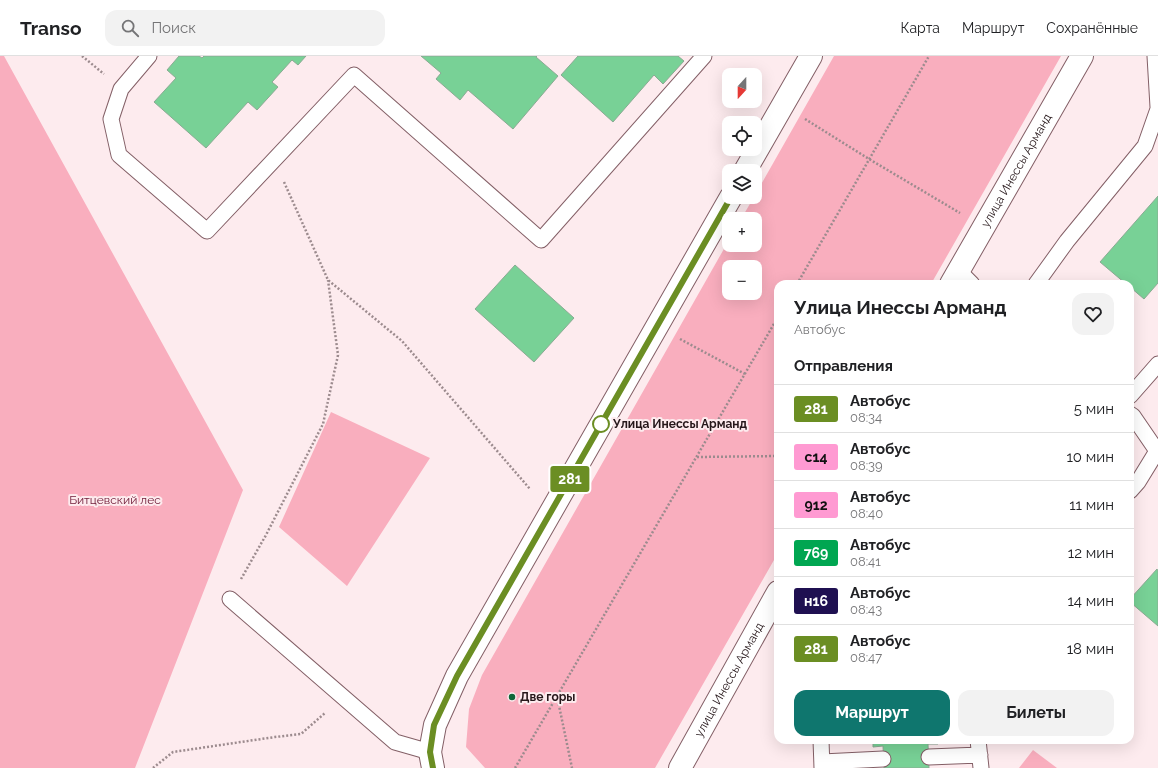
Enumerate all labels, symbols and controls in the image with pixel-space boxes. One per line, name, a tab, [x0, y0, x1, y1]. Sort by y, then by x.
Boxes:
search box	[105, 10, 385, 46]
text: Transo	[20, 17, 81, 39]
icon: search	[119, 17, 141, 39]
text: Поиск	[151, 19, 196, 37]
text: Карта	[901, 20, 940, 36]
text: Маршрут	[962, 20, 1024, 36]
text: Сохранённые	[1046, 20, 1138, 36]
north arrow	[722, 68, 762, 108]
map controls	[722, 68, 762, 300]
street label: улица Инессы Арманд	[978, 111, 1054, 230]
button: locate	[722, 116, 762, 156]
button: layers	[722, 164, 762, 204]
button: +	[722, 212, 762, 252]
button: −	[722, 260, 762, 300]
button: heart	[1072, 293, 1114, 335]
text: Улица Инессы Арманд	[794, 296, 1006, 318]
text: Автобус	[794, 322, 845, 337]
text: Отправления	[794, 357, 893, 375]
text: Автобус	[850, 392, 911, 410]
text: 5 мин	[1074, 400, 1114, 418]
text: 281	[804, 401, 828, 417]
text: 08:34	[850, 410, 882, 425]
marker: Улица Инессы Арманд	[592, 415, 610, 433]
place label: Улица Инессы Арманд	[612, 417, 748, 431]
text: Автобус	[850, 440, 911, 458]
text: 10 мин	[1066, 448, 1114, 466]
text: с14	[805, 449, 827, 465]
text: 08:39	[850, 458, 883, 473]
line badge: 281	[547, 466, 593, 492]
text: 281	[558, 471, 582, 487]
text: Автобус	[850, 488, 911, 506]
park label: Битцевский лес	[69, 493, 161, 507]
text: 11 мин	[1069, 496, 1114, 514]
text: 912	[804, 497, 828, 513]
text: 08:40	[850, 506, 883, 521]
text: Автобус	[850, 536, 911, 554]
text: 12 мин	[1068, 544, 1114, 562]
text: 769	[804, 545, 828, 561]
text: 08:41	[850, 554, 881, 569]
text: Автобус	[850, 584, 911, 602]
text: 14 мин	[1067, 592, 1114, 610]
text: н16	[804, 593, 828, 609]
text: 08:43	[850, 602, 882, 617]
street label: улица Инессы Арманд	[692, 620, 767, 739]
text: Автобус	[850, 632, 911, 650]
text: 18 мин	[1067, 640, 1114, 658]
text: 281	[804, 641, 828, 657]
text: 08:47	[850, 650, 882, 665]
place label: Две горы	[520, 690, 575, 704]
button: Маршрут	[794, 690, 950, 736]
button: Билеты	[958, 690, 1114, 736]
marker: Две горы	[507, 692, 517, 702]

